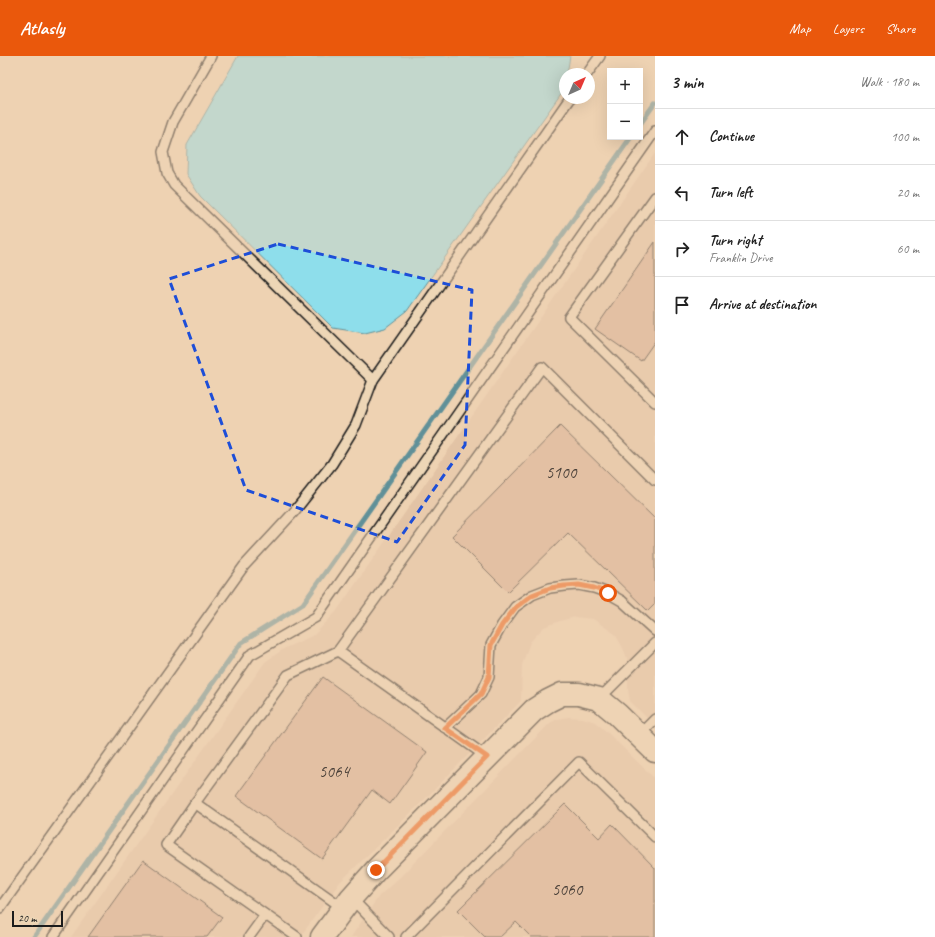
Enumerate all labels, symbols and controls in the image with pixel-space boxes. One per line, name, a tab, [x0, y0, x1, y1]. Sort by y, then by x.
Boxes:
text: Atlasly	[20, 16, 64, 40]
text: Map	[789, 20, 811, 37]
text: Layers	[833, 20, 864, 37]
text: Share	[886, 20, 915, 37]
north arrow	[559, 68, 595, 104]
map controls	[607, 68, 643, 140]
button: +	[607, 68, 643, 104]
text: 3 min	[671, 72, 704, 93]
text: Walk · 180 m	[860, 74, 919, 90]
button: −	[607, 104, 643, 140]
icon: ahead	[671, 126, 693, 148]
text: Continue	[709, 127, 754, 146]
text: 100 m	[891, 129, 919, 145]
icon: left	[671, 182, 693, 204]
text: Turn left	[709, 183, 752, 202]
text: 20 m	[897, 185, 919, 201]
text: Turn right	[709, 231, 762, 250]
icon: right	[671, 238, 693, 260]
text: 60 m	[897, 241, 919, 257]
text: Franklin Drive	[709, 250, 772, 266]
icon: arrive	[671, 294, 693, 316]
text: Arrive at destination	[709, 295, 816, 314]
house number: 5100	[546, 462, 578, 483]
route start	[599, 584, 617, 602]
house number: 5064	[319, 761, 352, 782]
route end	[367, 861, 385, 879]
house number: 5060	[552, 879, 584, 900]
scale bar	[12, 909, 63, 928]
text: 20 m	[18, 911, 37, 925]

